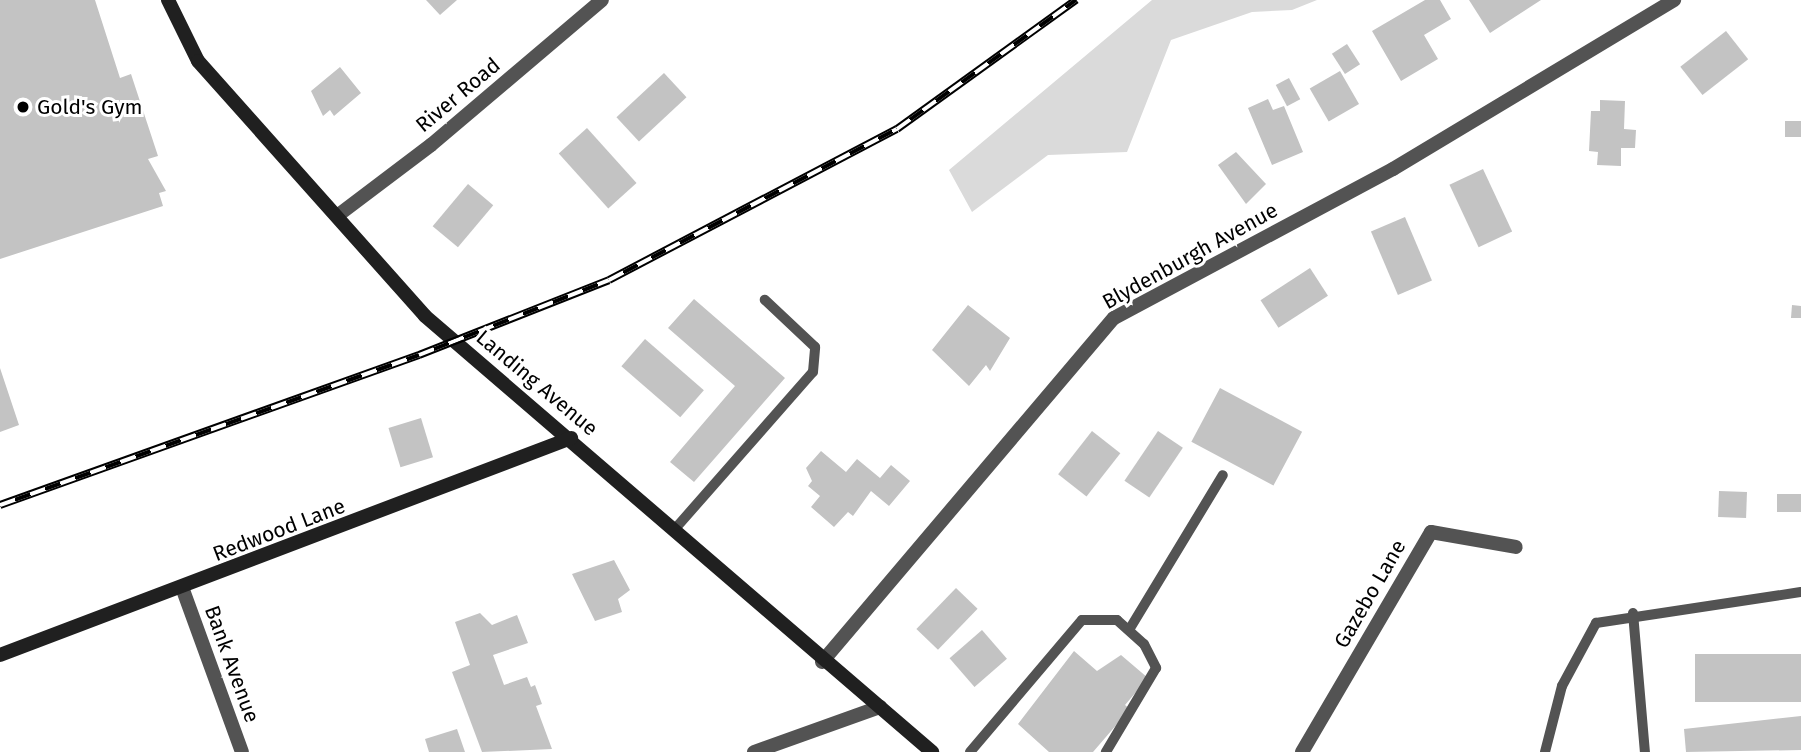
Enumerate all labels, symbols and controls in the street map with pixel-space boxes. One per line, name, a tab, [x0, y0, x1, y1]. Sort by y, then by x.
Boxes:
street label: River Road	[411, 52, 505, 138]
place label: Gold's Gym	[37, 94, 142, 120]
marker: Gold's Gym	[15, 99, 31, 115]
street label: Blydenburgh Avenue	[1098, 197, 1282, 315]
street label: Landing Avenue	[471, 325, 603, 441]
street label: Redwood Lane	[209, 493, 349, 567]
street label: Gazebo Lane	[1329, 535, 1411, 653]
street label: Bank Avenue	[199, 602, 265, 726]

